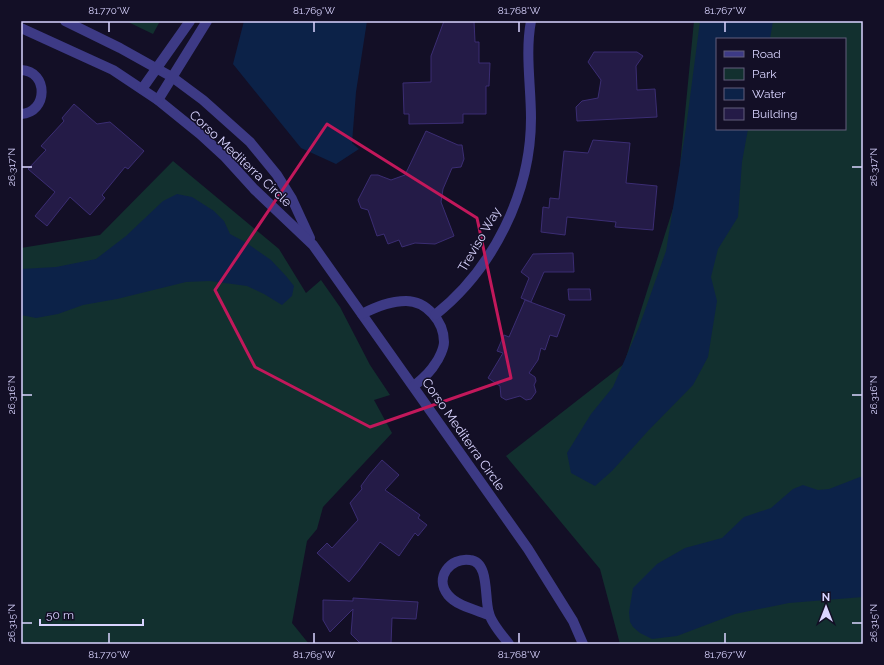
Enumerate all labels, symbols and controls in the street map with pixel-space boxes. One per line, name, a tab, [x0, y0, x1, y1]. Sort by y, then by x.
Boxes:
text: 81.770°W	[88, 5, 130, 16]
text: 81.769°W	[293, 5, 335, 16]
text: 81.768°W	[498, 5, 541, 16]
text: 81.767°W	[704, 5, 746, 16]
legend	[716, 38, 846, 130]
text: Road	[752, 47, 781, 61]
text: Park	[752, 67, 777, 81]
text: Water	[752, 87, 786, 101]
street label: Corso Mediterra Circle	[186, 107, 295, 210]
text: Building	[752, 107, 798, 121]
text: 26.317°N	[6, 148, 17, 186]
text: 26.317°N	[868, 148, 879, 186]
street label: Treviso Way	[455, 204, 504, 274]
text: 26.316°N	[6, 375, 17, 415]
street label: Corso Mediterra Circle	[419, 375, 508, 494]
text: 26.316°N	[868, 375, 879, 415]
north arrow	[806, 587, 846, 627]
text: N	[822, 591, 830, 604]
scale bar	[40, 601, 143, 627]
text: 26.315°N	[6, 604, 17, 642]
text: 26.315°N	[868, 604, 879, 642]
text: 50 m	[46, 608, 74, 622]
text: 81.770°W	[88, 649, 130, 660]
text: 81.769°W	[293, 649, 335, 660]
text: 81.768°W	[498, 649, 541, 660]
text: 81.767°W	[704, 649, 746, 660]

